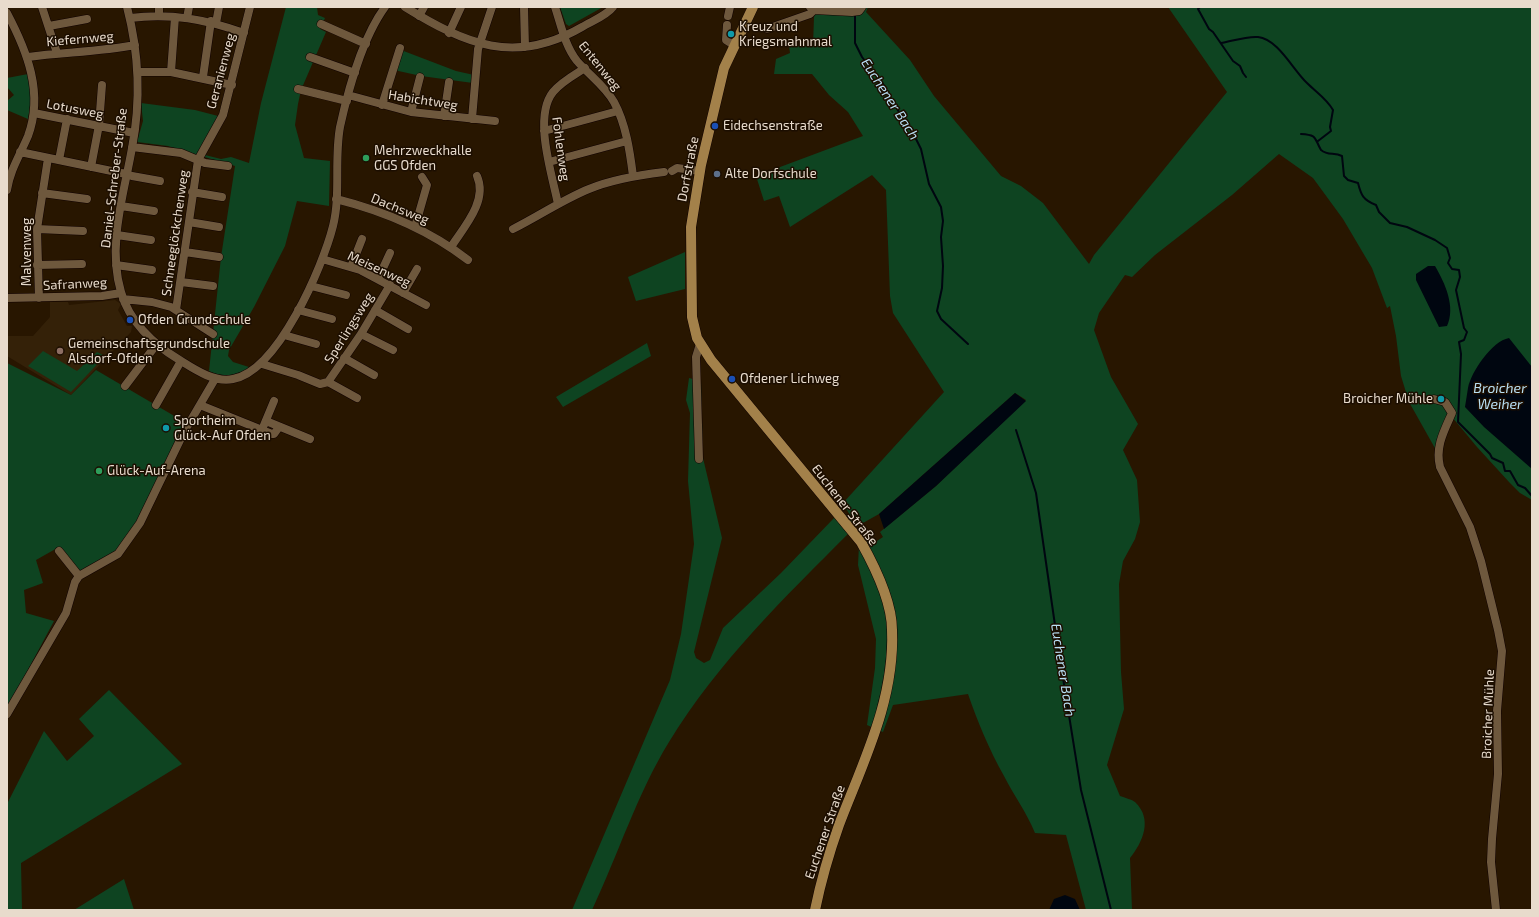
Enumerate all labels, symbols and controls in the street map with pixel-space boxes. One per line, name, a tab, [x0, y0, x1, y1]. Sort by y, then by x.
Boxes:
place label: Kreuz und Kriegsmahnmal	[739, 19, 832, 50]
street label: Kiefernweg	[46, 28, 114, 50]
marker: Kreuz und Kriegsmahnmal	[726, 29, 736, 39]
street label: Geranienweg	[203, 31, 239, 111]
street label: Entenweg	[575, 38, 625, 94]
water label: Euchener Bach	[857, 55, 923, 143]
street label: Habichtweg	[387, 87, 459, 113]
street label: Lotusweg	[45, 96, 105, 122]
street label: Daniel-Schreber-Straße	[98, 107, 130, 249]
street label: Fohlenweg	[549, 116, 573, 182]
place label: Eidechsenstraße	[723, 118, 823, 134]
marker: Eidechsenstraße	[710, 121, 720, 131]
street label: Dorfstraße	[674, 135, 702, 203]
place label: Mehrzweckhalle GGS Ofden	[374, 143, 472, 174]
marker: Mehrzweckhalle GGS Ofden	[361, 153, 371, 163]
place label: Alte Dorfschule	[725, 166, 817, 182]
street label: Schneeglöckchenweg	[158, 169, 192, 297]
marker: Alte Dorfschule	[712, 169, 722, 179]
street label: Dachsweg	[369, 190, 431, 228]
street label: Malvenweg	[19, 218, 35, 286]
street label: Meisenweg	[345, 248, 413, 290]
street label: Safranweg	[43, 275, 107, 293]
street label: Sperlingsweg	[321, 290, 377, 366]
place label: Ofden Grundschule	[138, 312, 251, 328]
marker: Ofden Grundschule	[125, 315, 135, 325]
place label: Gemeinschaftsgrundschule Alsdorf-Ofden	[68, 336, 230, 367]
marker: Gemeinschaftsgrundschule Alsdorf-Ofden	[55, 346, 65, 356]
place label: Ofdener Lichweg	[740, 371, 839, 387]
marker: Ofdener Lichweg	[727, 374, 737, 384]
water label: Broicher Weiher	[1473, 380, 1527, 412]
place label: Broicher Mühle	[1343, 391, 1433, 407]
marker: Broicher Mühle	[1436, 394, 1446, 404]
place label: Sportheim Glück-Auf Ofden	[174, 413, 271, 444]
marker: Sportheim Glück-Auf Ofden	[161, 423, 171, 433]
street label: Euchener Straße	[809, 461, 881, 549]
place label: Glück-Auf-Arena	[107, 463, 206, 479]
marker: Glück-Auf-Arena	[94, 466, 104, 476]
water label: Euchener Bach	[1047, 622, 1079, 718]
street label: Broicher Mühle	[1479, 669, 1497, 759]
street label: Euchener Straße	[802, 783, 848, 881]

